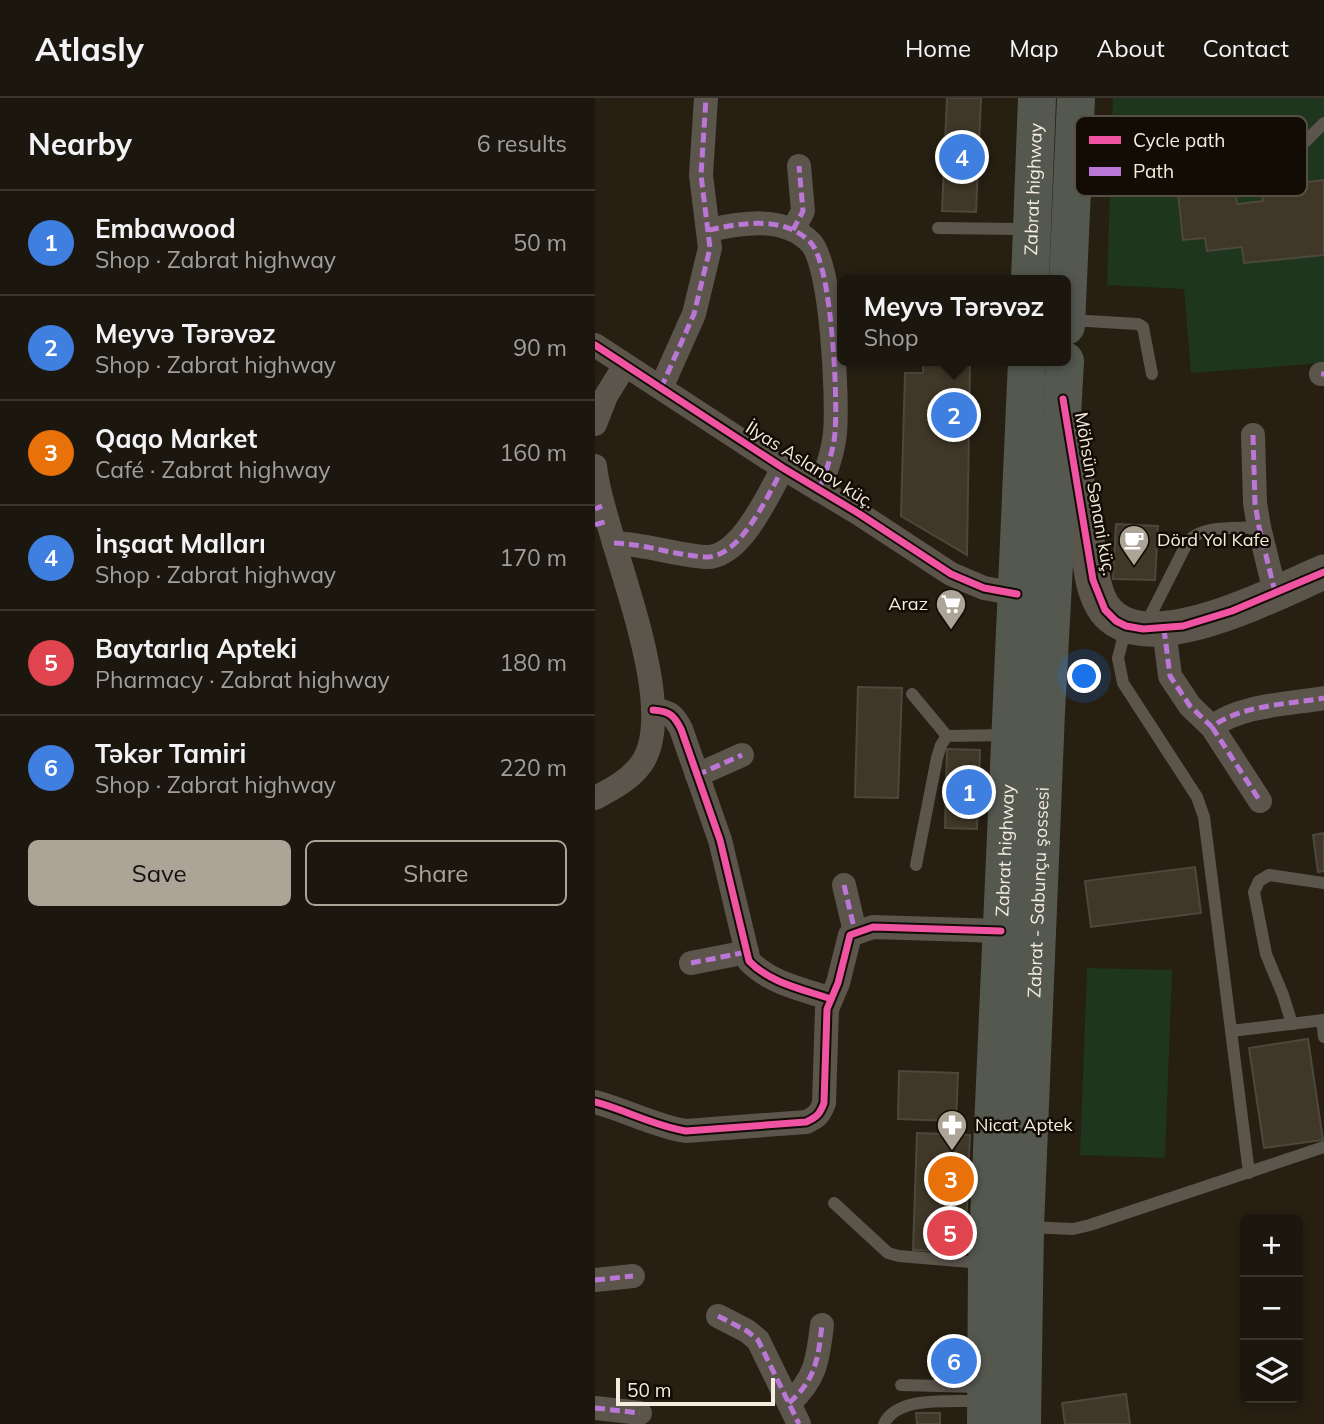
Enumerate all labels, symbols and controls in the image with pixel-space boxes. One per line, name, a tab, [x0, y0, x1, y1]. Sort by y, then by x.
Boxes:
text: Atlasly	[35, 28, 144, 69]
text: Home	[905, 33, 971, 63]
text: Map	[1009, 33, 1059, 63]
text: About	[1097, 33, 1165, 63]
text: Contact	[1203, 33, 1289, 63]
legend	[1075, 116, 1307, 196]
street label: Zabrat highway	[1019, 122, 1047, 256]
text: Nearby	[28, 125, 132, 163]
text: Cycle path	[1133, 128, 1225, 152]
text: 6 results	[477, 129, 567, 158]
pin: 4	[939, 131, 985, 183]
text: Path	[1133, 159, 1174, 183]
text: Embawood	[95, 212, 236, 245]
text: 1	[44, 228, 58, 257]
text: 50 m	[513, 228, 567, 257]
text: Shop · Zabrat highway	[95, 245, 336, 274]
popup	[837, 275, 1071, 366]
text: Meyvə Tərəvəz	[864, 290, 1044, 323]
text: Meyvə Tərəvəz	[95, 317, 276, 350]
text: Shop	[864, 323, 918, 352]
text: 2	[44, 333, 58, 362]
text: 90 m	[513, 333, 567, 362]
text: Shop · Zabrat highway	[95, 350, 336, 379]
pin: 2	[931, 389, 977, 441]
street label: Möhsün Sənani küç.	[1070, 410, 1121, 577]
street label: İlyas Aslanov küç.	[742, 416, 879, 513]
text: Qaqo Market	[95, 422, 257, 455]
text: 3	[44, 438, 58, 467]
text: 160 m	[499, 438, 567, 467]
text: Café · Zabrat highway	[95, 455, 330, 484]
cafe icon: Dörd Yol Kafe	[1117, 523, 1151, 567]
text: İnşaat Malları	[95, 527, 266, 560]
place label: Dörd Yol Kafe	[1157, 528, 1269, 551]
text: 4	[44, 543, 58, 572]
text: 170 m	[499, 543, 567, 572]
text: Shop · Zabrat highway	[95, 560, 336, 589]
supermarket icon: Araz	[934, 587, 968, 631]
place label: Araz	[888, 592, 928, 615]
text: Baytarlıq Apteki	[95, 632, 297, 665]
text: 5	[44, 648, 58, 677]
text: 180 m	[499, 648, 567, 677]
your location	[1067, 659, 1101, 693]
text: Pharmacy · Zabrat highway	[95, 665, 390, 694]
text: Təkər Tamiri	[95, 737, 246, 770]
text: 6	[44, 753, 58, 782]
text: 220 m	[499, 753, 567, 782]
pin: 1	[946, 766, 992, 818]
text: Shop · Zabrat highway	[95, 770, 336, 799]
street label: Zabrat highway	[990, 783, 1019, 917]
street label: Zabrat - Sabunçu şossesi	[1022, 786, 1054, 998]
button: Save	[28, 840, 291, 906]
button: Share	[305, 840, 567, 906]
pharmacy icon: Nicat Aptek	[935, 1108, 969, 1152]
place label: Nicat Aptek	[975, 1113, 1073, 1136]
pin: 3	[928, 1153, 974, 1205]
pin: 5	[927, 1207, 973, 1259]
map controls	[1240, 1214, 1303, 1403]
button: +	[1240, 1214, 1303, 1277]
button: −	[1240, 1277, 1303, 1340]
pin: 6	[931, 1335, 977, 1387]
button: layers	[1240, 1340, 1303, 1403]
scale bar	[616, 1375, 775, 1407]
text: 50 m	[627, 1378, 671, 1402]

